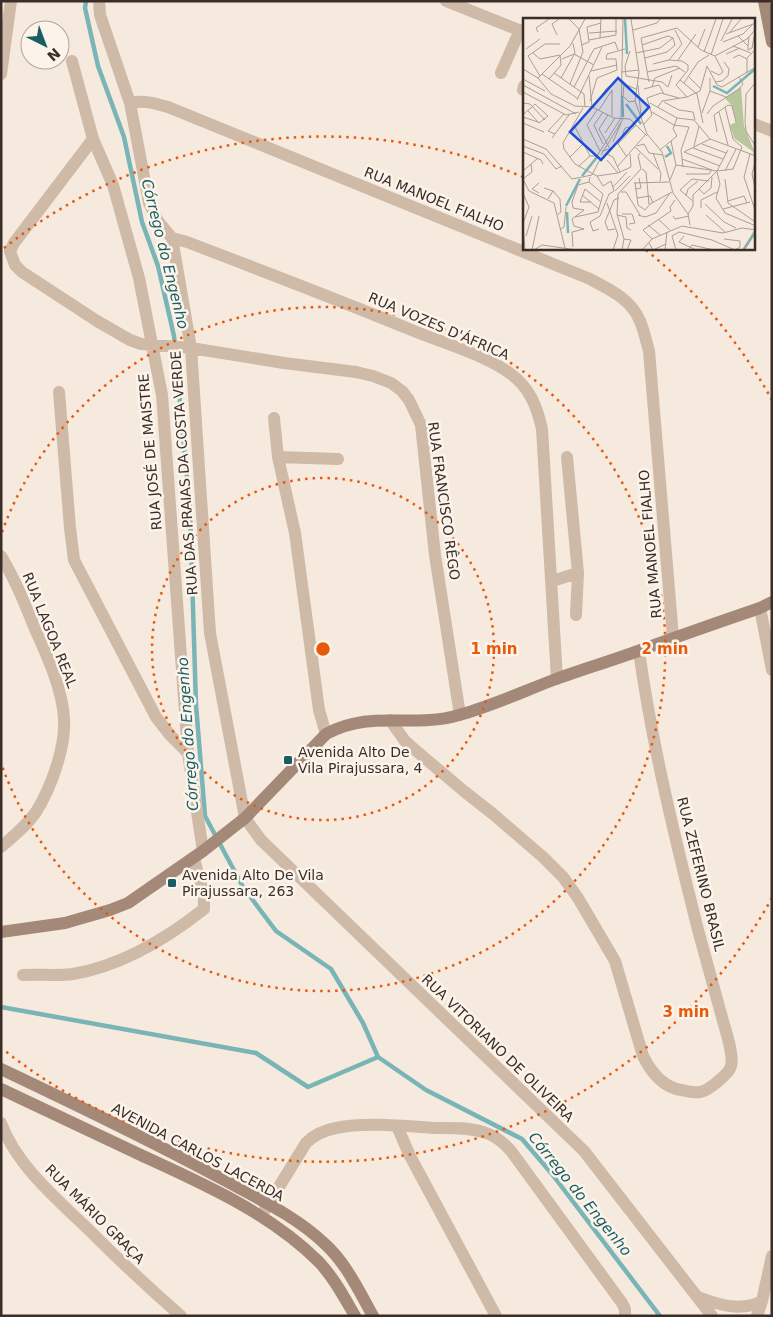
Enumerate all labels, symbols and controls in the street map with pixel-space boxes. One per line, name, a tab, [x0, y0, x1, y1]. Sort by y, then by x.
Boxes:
inset map	[523, 18, 756, 250]
north arrow	[20, 20, 70, 70]
text: N	[44, 45, 63, 65]
street label: RUA MANOEL FIALHO	[362, 164, 506, 234]
water label: Córrego do Engenho	[138, 177, 192, 331]
street label: RUA VOZES D'ÁFRICA	[366, 289, 512, 363]
street label: RUA DAS PRAIAS DA COSTA VERDE	[167, 350, 201, 596]
street label: RUA JOSÉ DE MAISTRE	[135, 373, 165, 531]
street label: RUA FRANCISCO RÊGO	[425, 421, 464, 581]
street label: RUA MANOEL FIALHO	[636, 469, 664, 619]
street label: RUA LAGOA REAL	[20, 570, 81, 690]
centre of rings	[314, 640, 332, 658]
text: 1 min	[470, 640, 518, 658]
text: 2 min	[641, 640, 689, 658]
water label: Córrego do Engenho	[174, 657, 202, 811]
place label: Avenida Alto De Vila Pirajussara, 4	[298, 744, 423, 776]
marker: Avenida Alto De Vila Pirajussara, 4	[282, 754, 294, 766]
street label: RUA ZEFERINO BRASIL	[674, 795, 728, 953]
place label: Avenida Alto De Vila Pirajussara, 263	[182, 867, 324, 899]
marker: Avenida Alto De Vila Pirajussara, 263	[166, 877, 178, 889]
street label: RUA VITORIANO DE OLIVEIRA	[419, 971, 578, 1125]
text: 3 min	[662, 1003, 710, 1021]
street label: AVENIDA CARLOS LACERDA	[109, 1100, 287, 1205]
water label: Córrego do Engenho	[525, 1128, 635, 1260]
street label: RUA MÁRIO GRAÇA	[42, 1161, 148, 1267]

